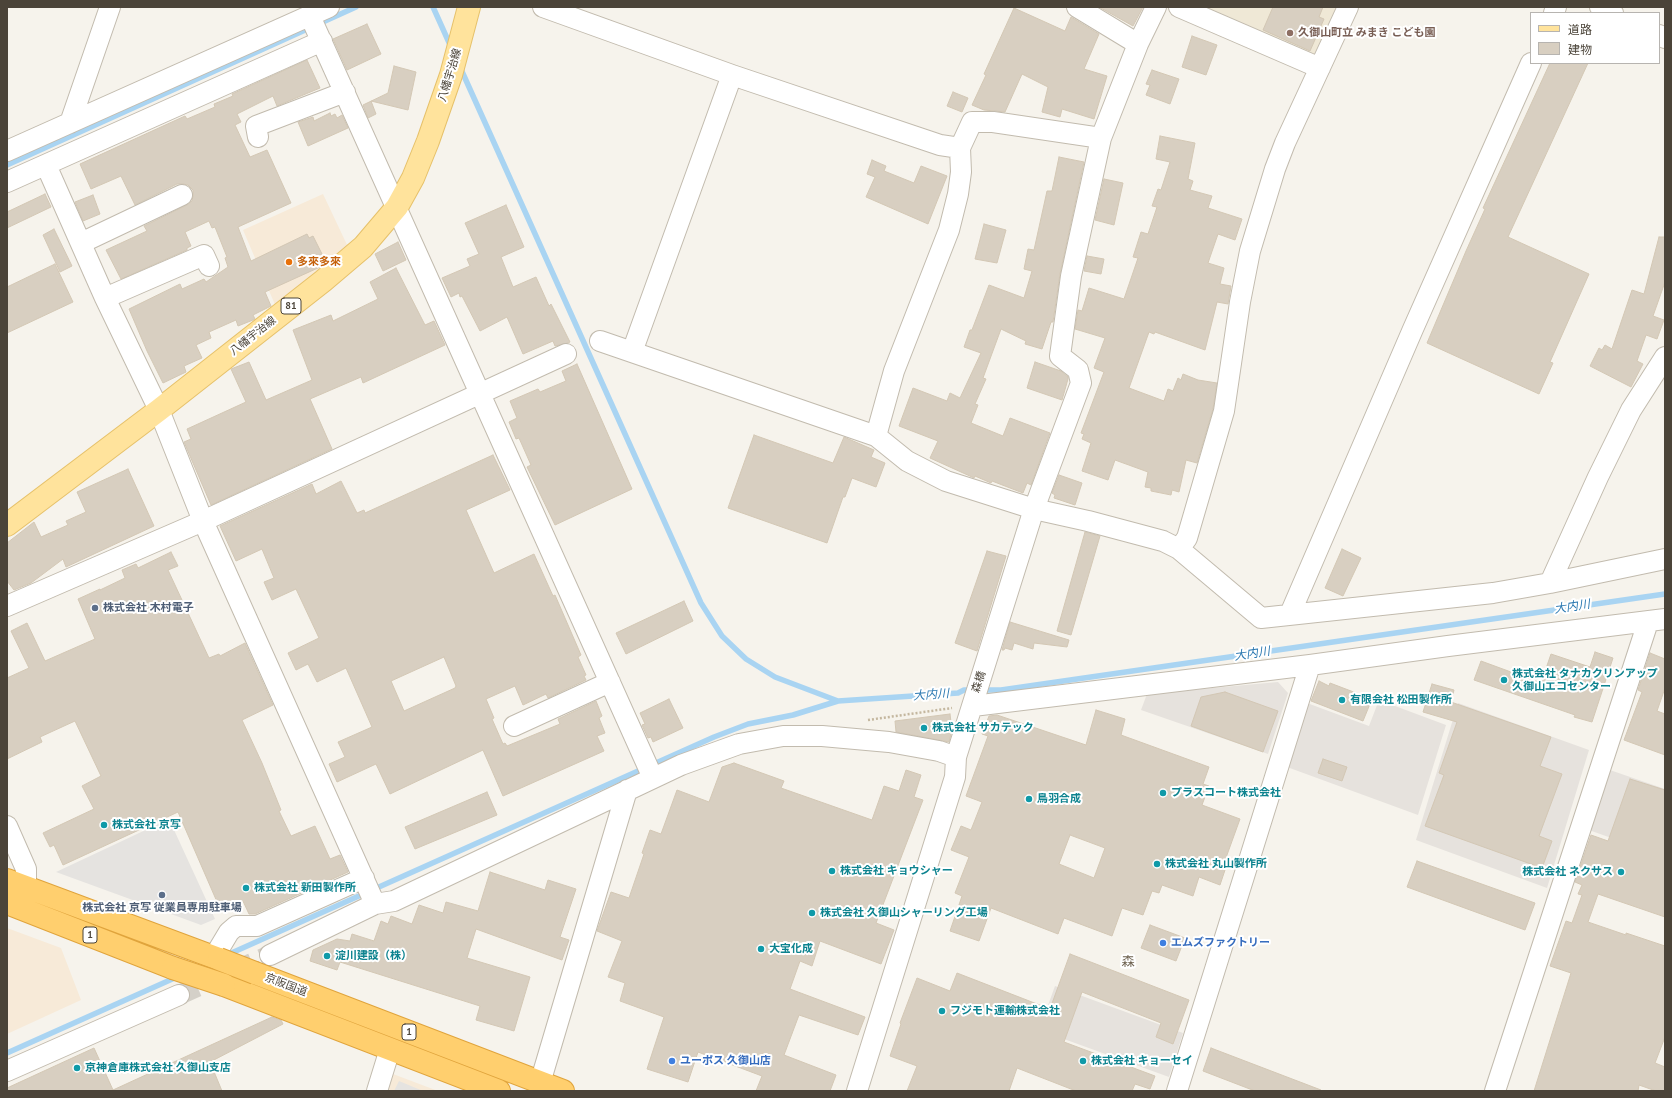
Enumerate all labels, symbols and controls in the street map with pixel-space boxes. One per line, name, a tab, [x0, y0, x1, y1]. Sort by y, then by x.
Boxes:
legend	[1530, 12, 1660, 64]
text: 道路	[1568, 22, 1592, 37]
place label: 久御山町立 みまき こども園	[1298, 26, 1436, 40]
marker: 久御山町立 みまき こども園	[1285, 28, 1295, 38]
text: 建物	[1568, 42, 1592, 57]
street label: 八幡宇治線	[436, 47, 464, 103]
place label: 多來多來	[297, 255, 341, 269]
marker: 多來多來	[284, 257, 294, 267]
road number: 81	[281, 298, 301, 314]
street label: 八幡宇治線	[227, 314, 279, 358]
water label: 大内川	[1553, 597, 1591, 617]
place label: 株式会社 木村電子	[103, 601, 194, 615]
marker: 株式会社 木村電子	[90, 603, 100, 613]
water label: 大内川	[1233, 644, 1271, 664]
place label: 株式会社 タナカクリンアップ 久御山エコセンター	[1512, 667, 1658, 693]
street label: 森橋	[969, 669, 989, 695]
marker: 株式会社 タナカクリンアップ 久御山エコセンター	[1499, 675, 1509, 685]
water label: 大内川	[913, 687, 949, 703]
place label: 有限会社 松田製作所	[1350, 693, 1452, 707]
marker: 有限会社 松田製作所	[1337, 695, 1347, 705]
place label: 株式会社 サカテック	[932, 721, 1034, 735]
marker: 株式会社 サカテック	[919, 723, 929, 733]
place label: プラスコート株式会社	[1171, 786, 1281, 800]
marker: プラスコート株式会社	[1158, 788, 1168, 798]
place label: 鳥羽合成	[1037, 792, 1081, 806]
marker: 鳥羽合成	[1024, 794, 1034, 804]
place label: 株式会社 京写	[112, 818, 181, 832]
marker: 株式会社 京写	[99, 820, 109, 830]
place label: 株式会社 丸山製作所	[1165, 857, 1267, 871]
marker: 株式会社 丸山製作所	[1152, 859, 1162, 869]
place label: 株式会社 キョウシャー	[840, 864, 953, 878]
place label: 株式会社 ネクサス	[1522, 865, 1613, 879]
marker: 株式会社 キョウシャー	[827, 866, 837, 876]
marker: 株式会社 ネクサス	[1616, 867, 1626, 877]
place label: 株式会社 新田製作所	[254, 881, 356, 895]
marker: 株式会社 新田製作所	[241, 883, 251, 893]
marker: 株式会社 京写 従業員専用駐車場	[157, 890, 167, 900]
place label: 株式会社 京写 従業員専用駐車場	[82, 901, 242, 915]
place label: 株式会社 久御山シャーリング工場	[820, 906, 988, 920]
marker: 株式会社 久御山シャーリング工場	[807, 908, 817, 918]
road number: 1	[83, 927, 97, 943]
place label: エムズファクトリー	[1171, 936, 1270, 950]
marker: エムズファクトリー	[1158, 938, 1168, 948]
place label: 大宝化成	[769, 942, 813, 956]
marker: 大宝化成	[756, 944, 766, 954]
place label: 淀川建設（株）	[335, 949, 412, 963]
marker: 淀川建設（株）	[322, 951, 332, 961]
district label: 森	[1122, 954, 1134, 970]
street label: 京阪国道	[263, 971, 309, 999]
place label: フジモト運輸株式会社	[950, 1004, 1060, 1018]
marker: フジモト運輸株式会社	[937, 1006, 947, 1016]
road number: 1	[402, 1024, 416, 1040]
place label: ユーポス 久御山店	[680, 1054, 771, 1068]
place label: 株式会社 キョーセイ	[1091, 1054, 1193, 1068]
marker: ユーポス 久御山店	[667, 1056, 677, 1066]
marker: 株式会社 キョーセイ	[1078, 1056, 1088, 1066]
place label: 京神倉庫株式会社 久御山支店	[85, 1061, 231, 1075]
marker: 京神倉庫株式会社 久御山支店	[72, 1063, 82, 1073]

